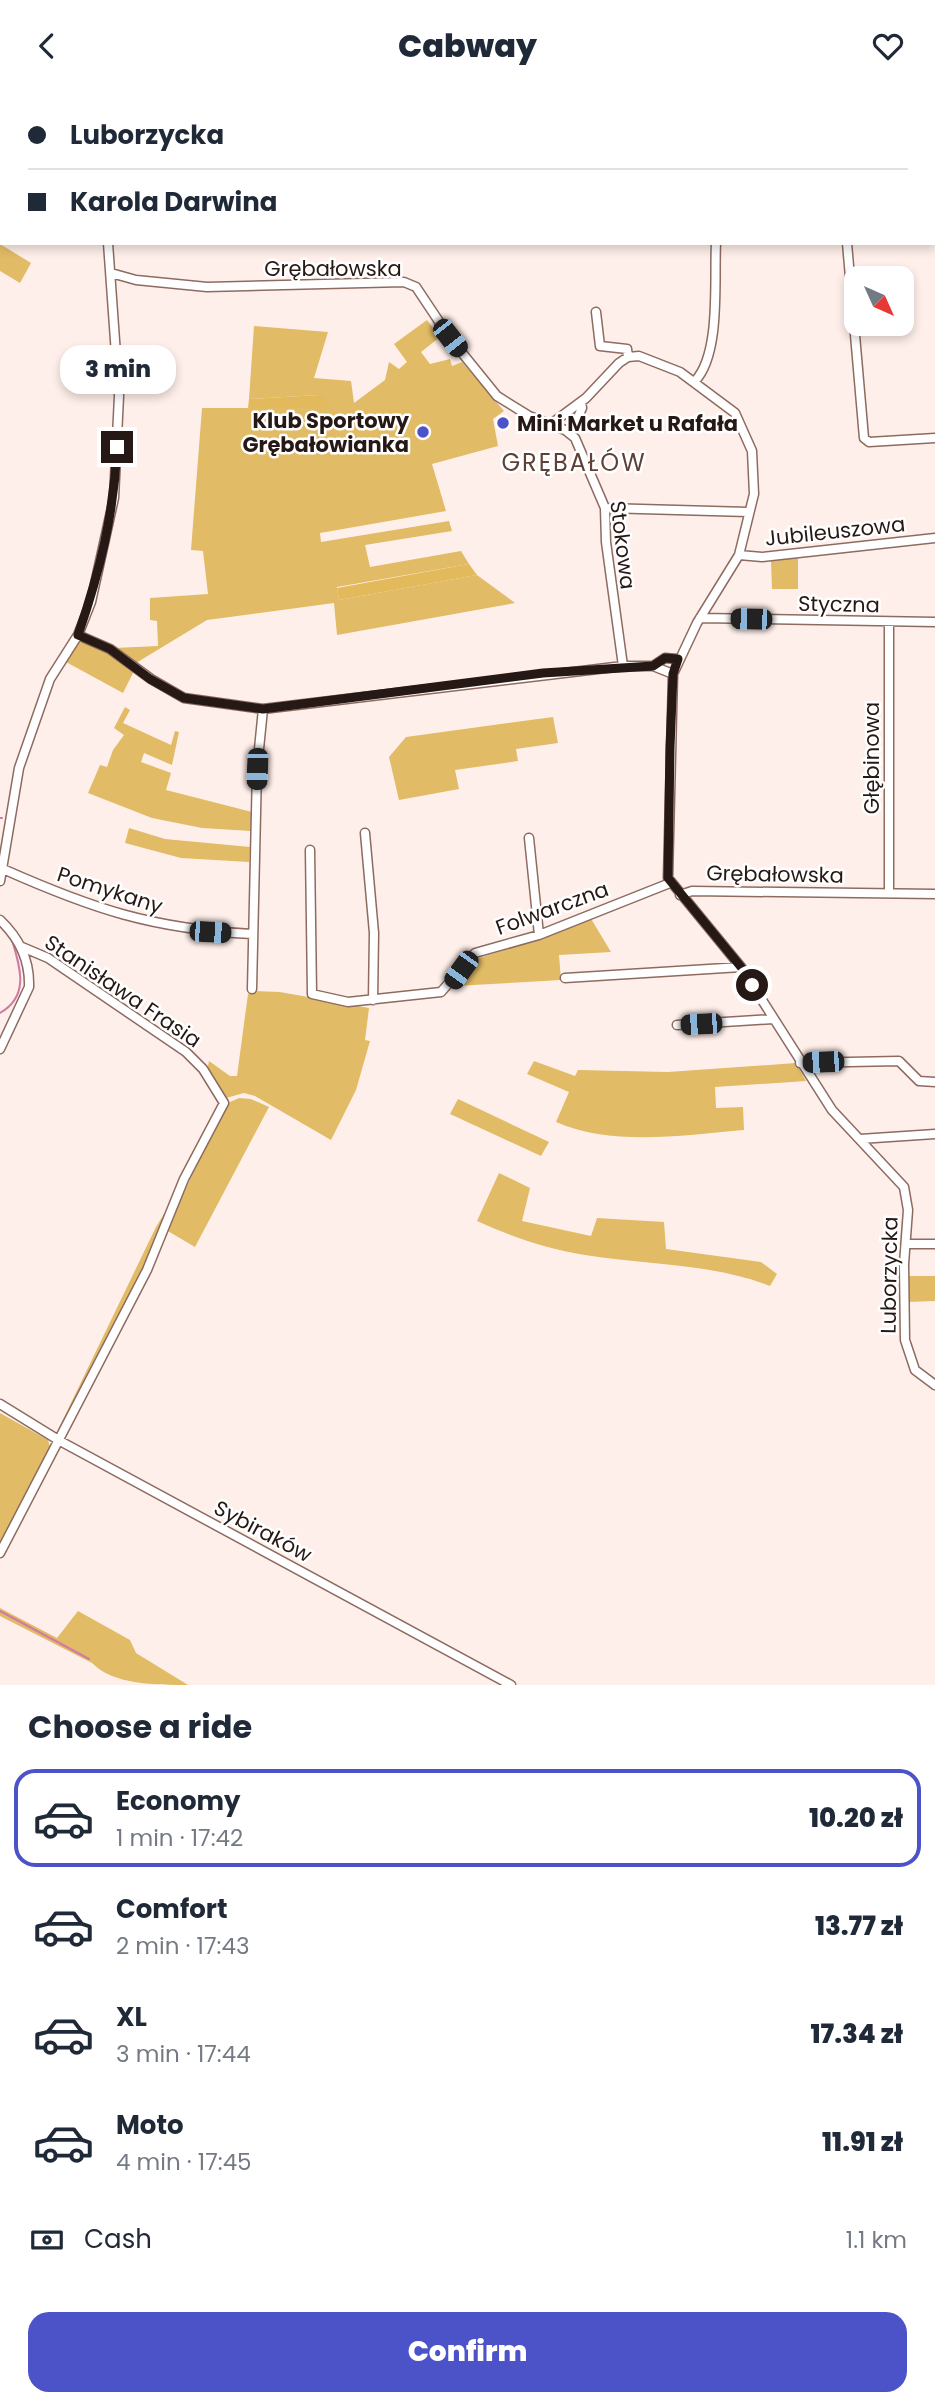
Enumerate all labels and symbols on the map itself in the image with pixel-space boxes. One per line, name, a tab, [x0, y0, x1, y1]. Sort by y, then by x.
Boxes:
street label: Grębałowska	[264, 254, 402, 283]
north arrow	[844, 266, 914, 336]
car	[429, 315, 472, 361]
callout: 3 min	[59, 345, 175, 395]
place label: Klub Sportowy Grębałowianka	[242, 406, 410, 459]
place label: Mini Market u Rafała	[517, 409, 738, 438]
marker: Mini Market u Rafała	[495, 415, 511, 431]
marker: Klub Sportowy Grębałowianka	[415, 424, 431, 440]
route end	[101, 431, 133, 463]
district label: GRĘBAŁÓW	[501, 446, 647, 479]
street label: Stokowa	[603, 499, 643, 591]
street label: Jubileuszowa	[763, 509, 907, 553]
street label: Styczna	[798, 589, 880, 619]
car	[730, 608, 773, 630]
street label: Głębinowa	[857, 702, 886, 814]
car	[246, 748, 269, 790]
street label: Grębałowska	[706, 858, 844, 890]
street label: Pomykany	[54, 859, 167, 921]
street label: Folwarczna	[491, 874, 613, 942]
car	[189, 920, 232, 944]
street label: Stanisława Frasia	[39, 928, 207, 1054]
car	[441, 947, 482, 993]
route start	[736, 969, 768, 1001]
car	[680, 1012, 723, 1036]
car	[802, 1051, 845, 1073]
street label: Luborzycka	[873, 1216, 905, 1334]
street label: Sybiraków	[209, 1493, 317, 1569]

